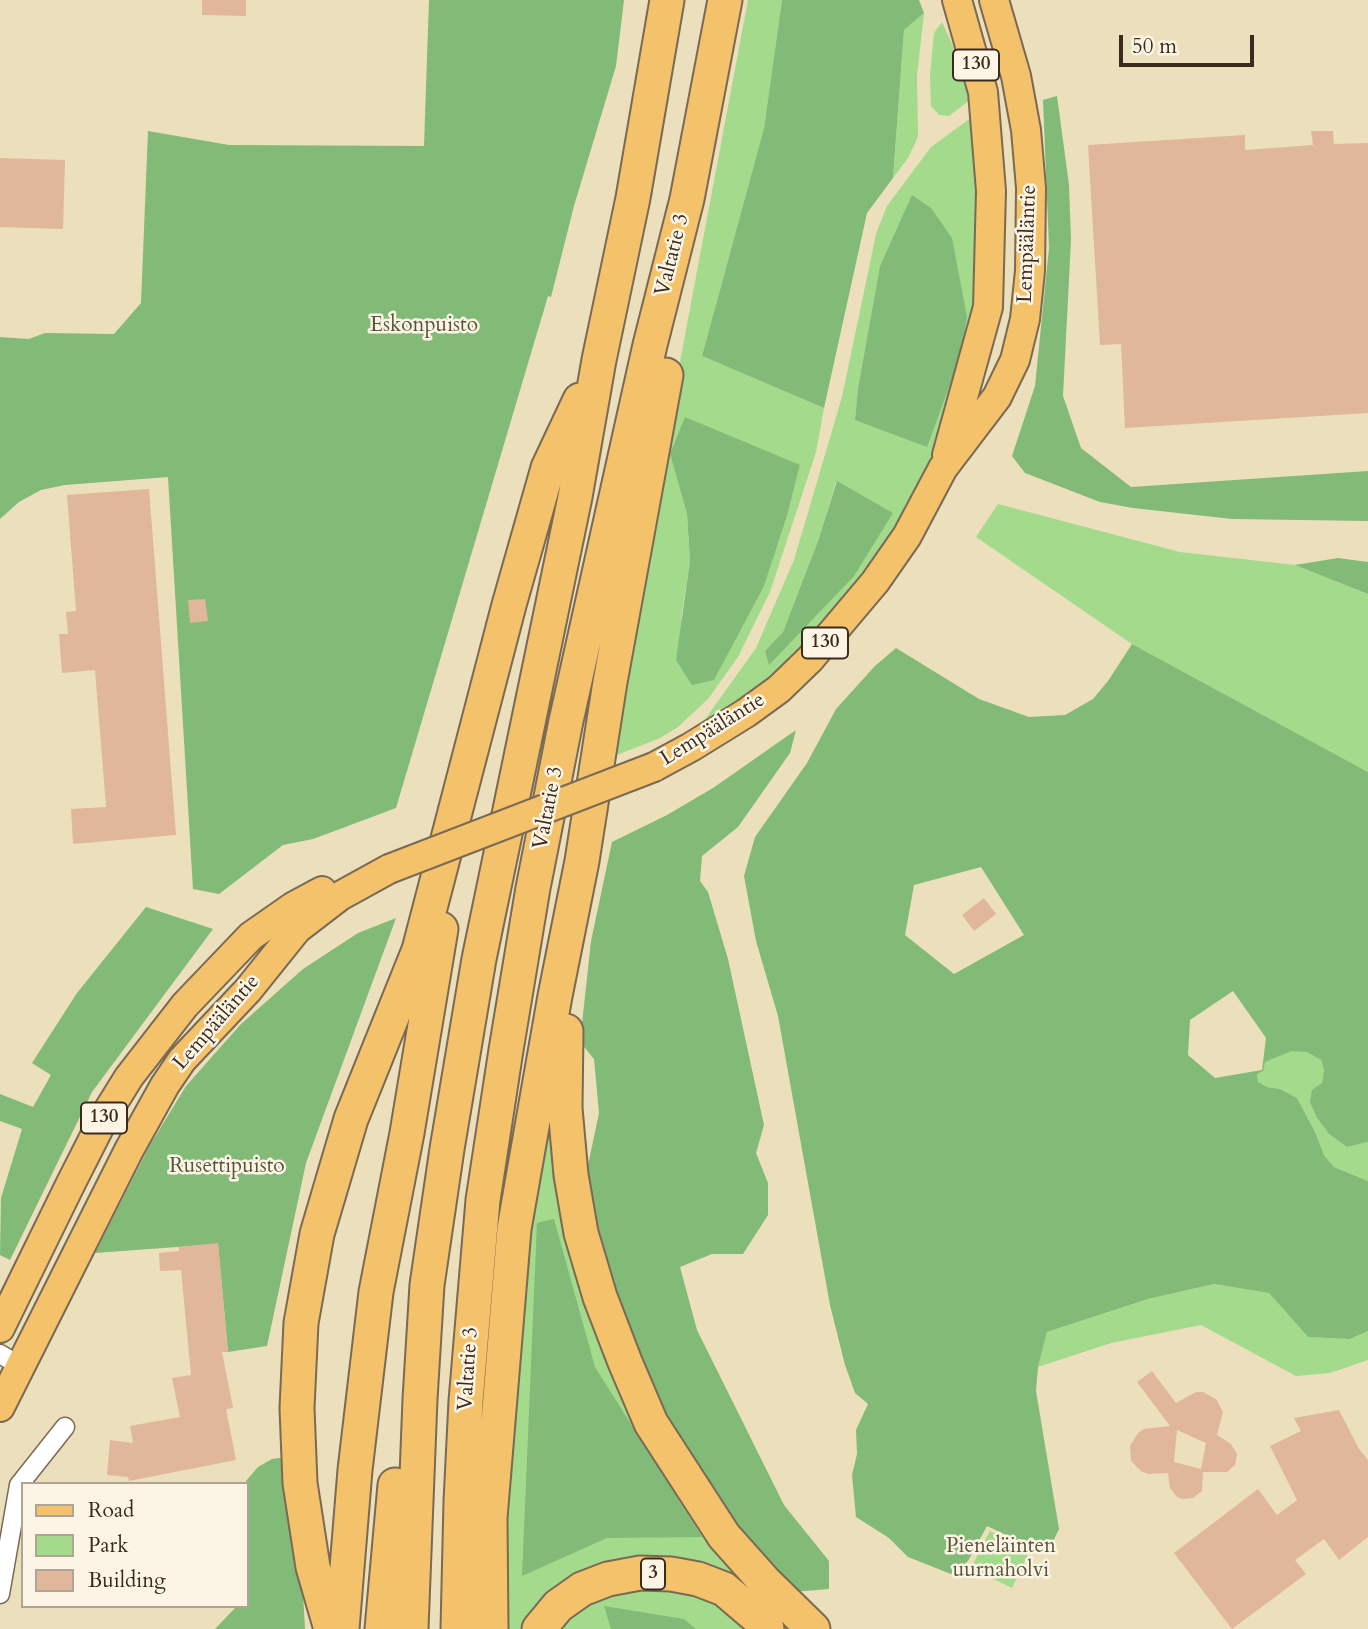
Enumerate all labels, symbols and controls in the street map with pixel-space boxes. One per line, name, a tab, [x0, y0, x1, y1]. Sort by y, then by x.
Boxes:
scale bar	[1123, 21, 1258, 65]
text: 50 m	[1132, 32, 1177, 61]
road number: 130	[953, 50, 999, 80]
street label: Lempääläntie	[1013, 184, 1043, 304]
street label: Valtatie 3	[651, 211, 695, 299]
park label: Eskonpuisto	[370, 313, 478, 339]
road number: 130	[802, 628, 848, 658]
street label: Lempääläntie	[656, 688, 770, 772]
street label: Valtatie 3	[529, 764, 569, 852]
street label: Lempääläntie	[169, 970, 265, 1076]
road number: 130	[81, 1102, 127, 1134]
park label: Rusettipuisto	[169, 1154, 285, 1180]
street label: Valtatie 3	[453, 1326, 485, 1412]
legend	[21, 1482, 248, 1608]
text: Road	[88, 1496, 134, 1525]
text: Park	[88, 1531, 128, 1560]
park label: Pieneläinten uurnaholvi	[946, 1534, 1056, 1584]
road number: 3	[641, 1558, 665, 1590]
text: Building	[88, 1566, 166, 1595]

